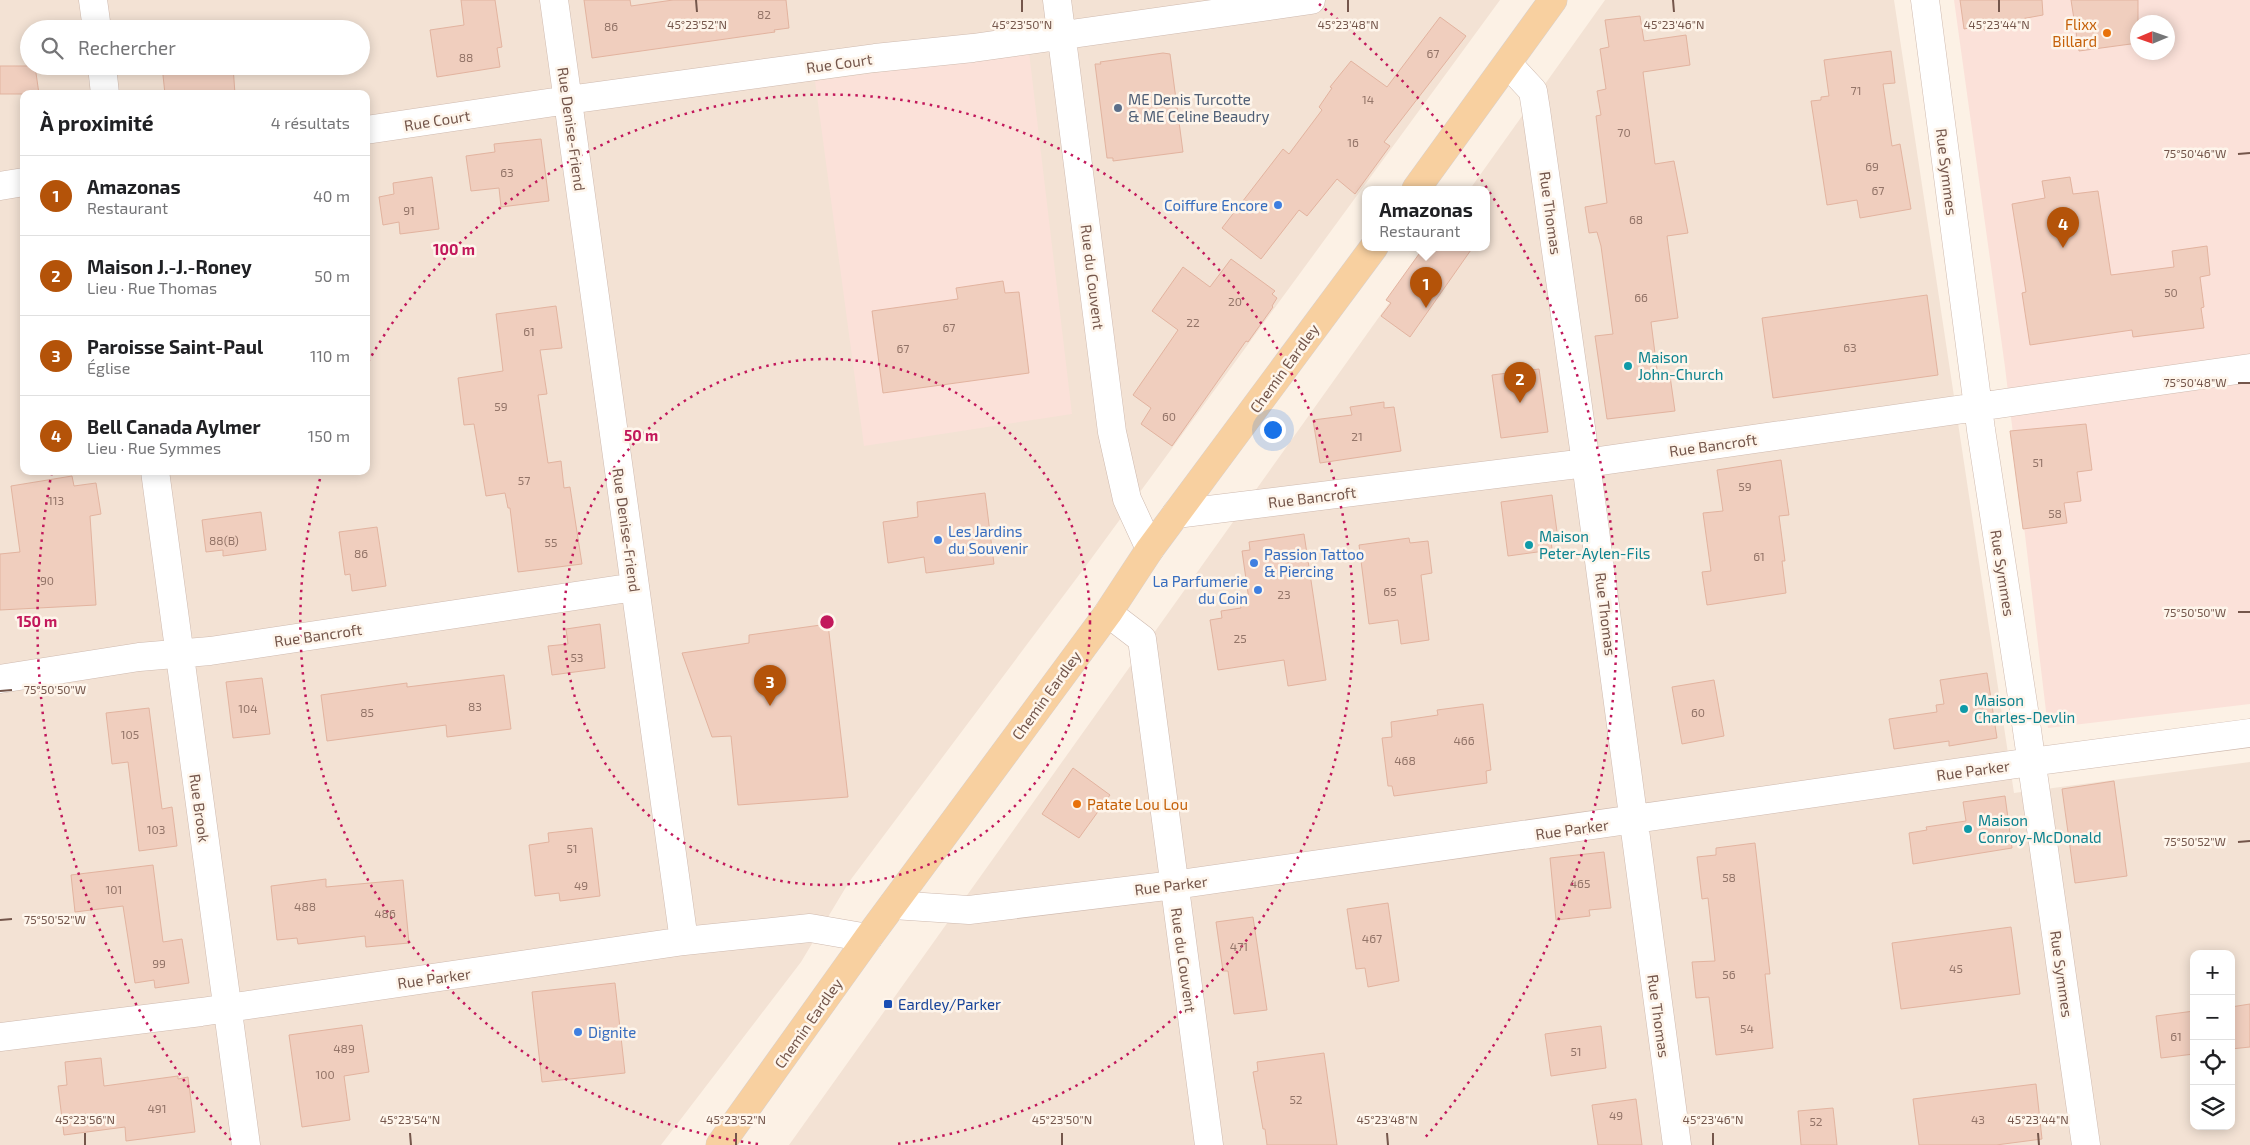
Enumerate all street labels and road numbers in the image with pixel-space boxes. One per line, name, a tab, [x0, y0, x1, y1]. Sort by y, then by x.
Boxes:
street label: Rue Court	[805, 49, 873, 77]
street label: Rue Denise-Friend	[554, 66, 590, 192]
street label: Rue Court	[403, 106, 472, 134]
street label: Rue Symmes	[1933, 128, 1961, 216]
street label: Rue Thomas	[1536, 170, 1566, 256]
street label: Rue du Couvent	[1078, 223, 1108, 331]
street label: Chemin Eardley	[1246, 320, 1322, 416]
street label: Rue Bancroft	[1668, 430, 1758, 460]
street label: Rue Denise-Friend	[609, 467, 645, 593]
street label: Rue Bancroft	[1267, 483, 1357, 511]
street label: Rue Symmes	[1987, 528, 2019, 618]
street label: Rue Thomas	[1592, 571, 1620, 657]
street label: Rue Bancroft	[273, 620, 363, 650]
street label: Chemin Eardley	[1008, 647, 1084, 743]
street label: Rue Parker	[1935, 756, 2011, 784]
street label: Rue Brook	[186, 773, 214, 844]
street label: Rue Parker	[1534, 815, 1610, 843]
street label: Rue Parker	[1133, 872, 1209, 898]
street label: Rue du Couvent	[1168, 906, 1200, 1014]
street label: Rue Symmes	[2047, 929, 2077, 1019]
street label: Rue Parker	[396, 964, 472, 992]
street label: Rue Thomas	[1644, 973, 1674, 1059]
street label: Chemin Eardley	[770, 974, 846, 1071]

